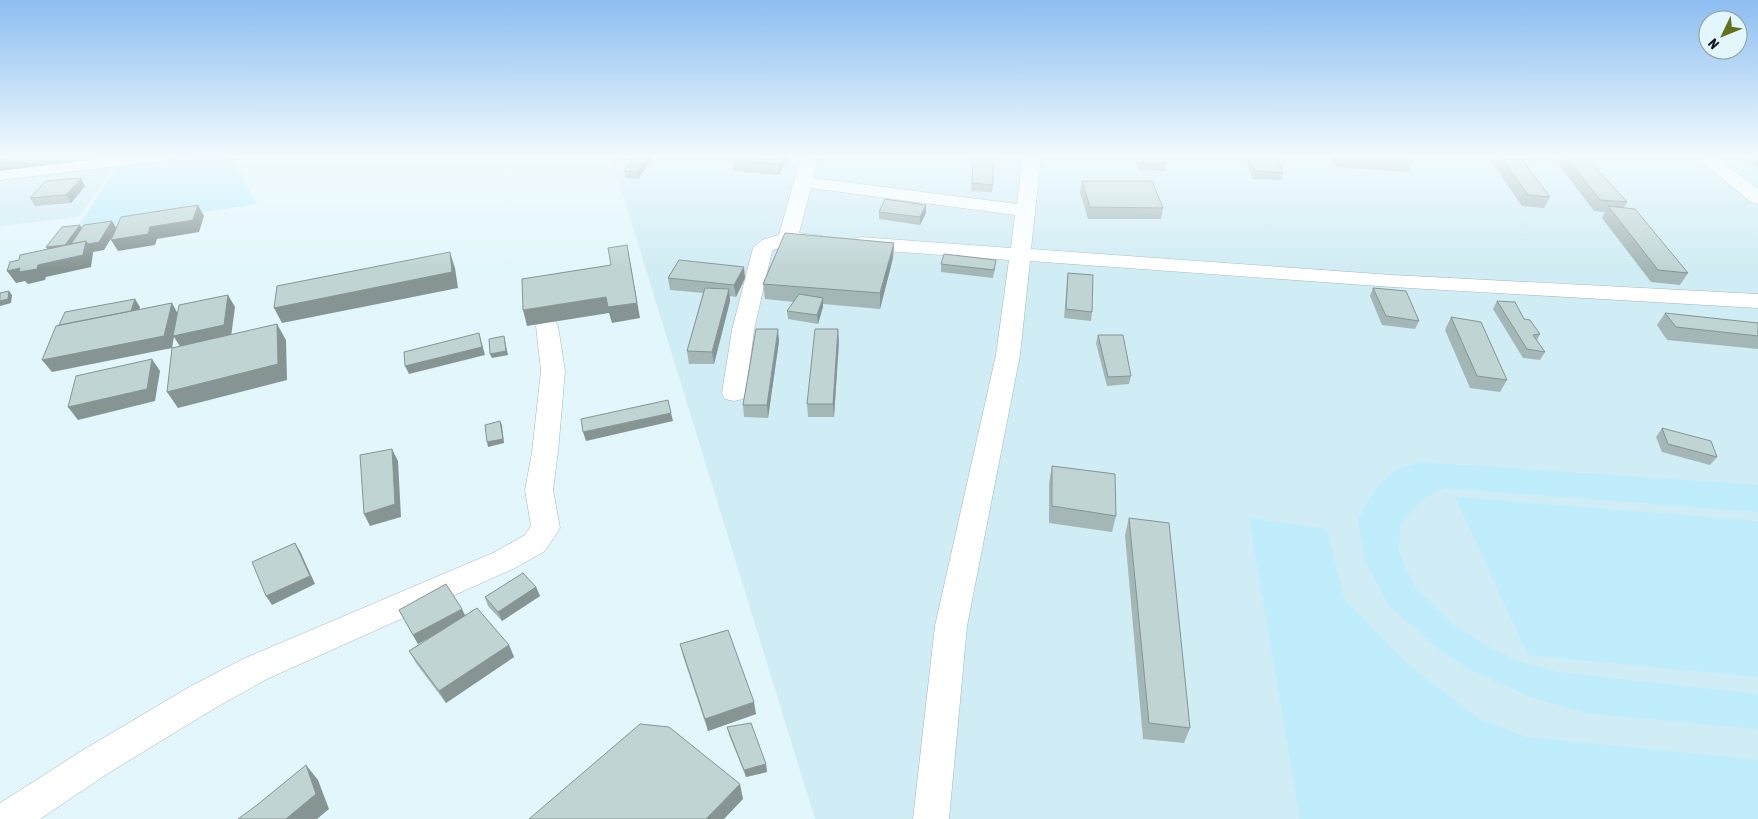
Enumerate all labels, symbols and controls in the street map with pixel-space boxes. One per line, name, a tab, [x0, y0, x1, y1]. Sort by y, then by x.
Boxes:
north arrow	[1698, 10, 1748, 60]
text: N	[1705, 35, 1722, 52]

